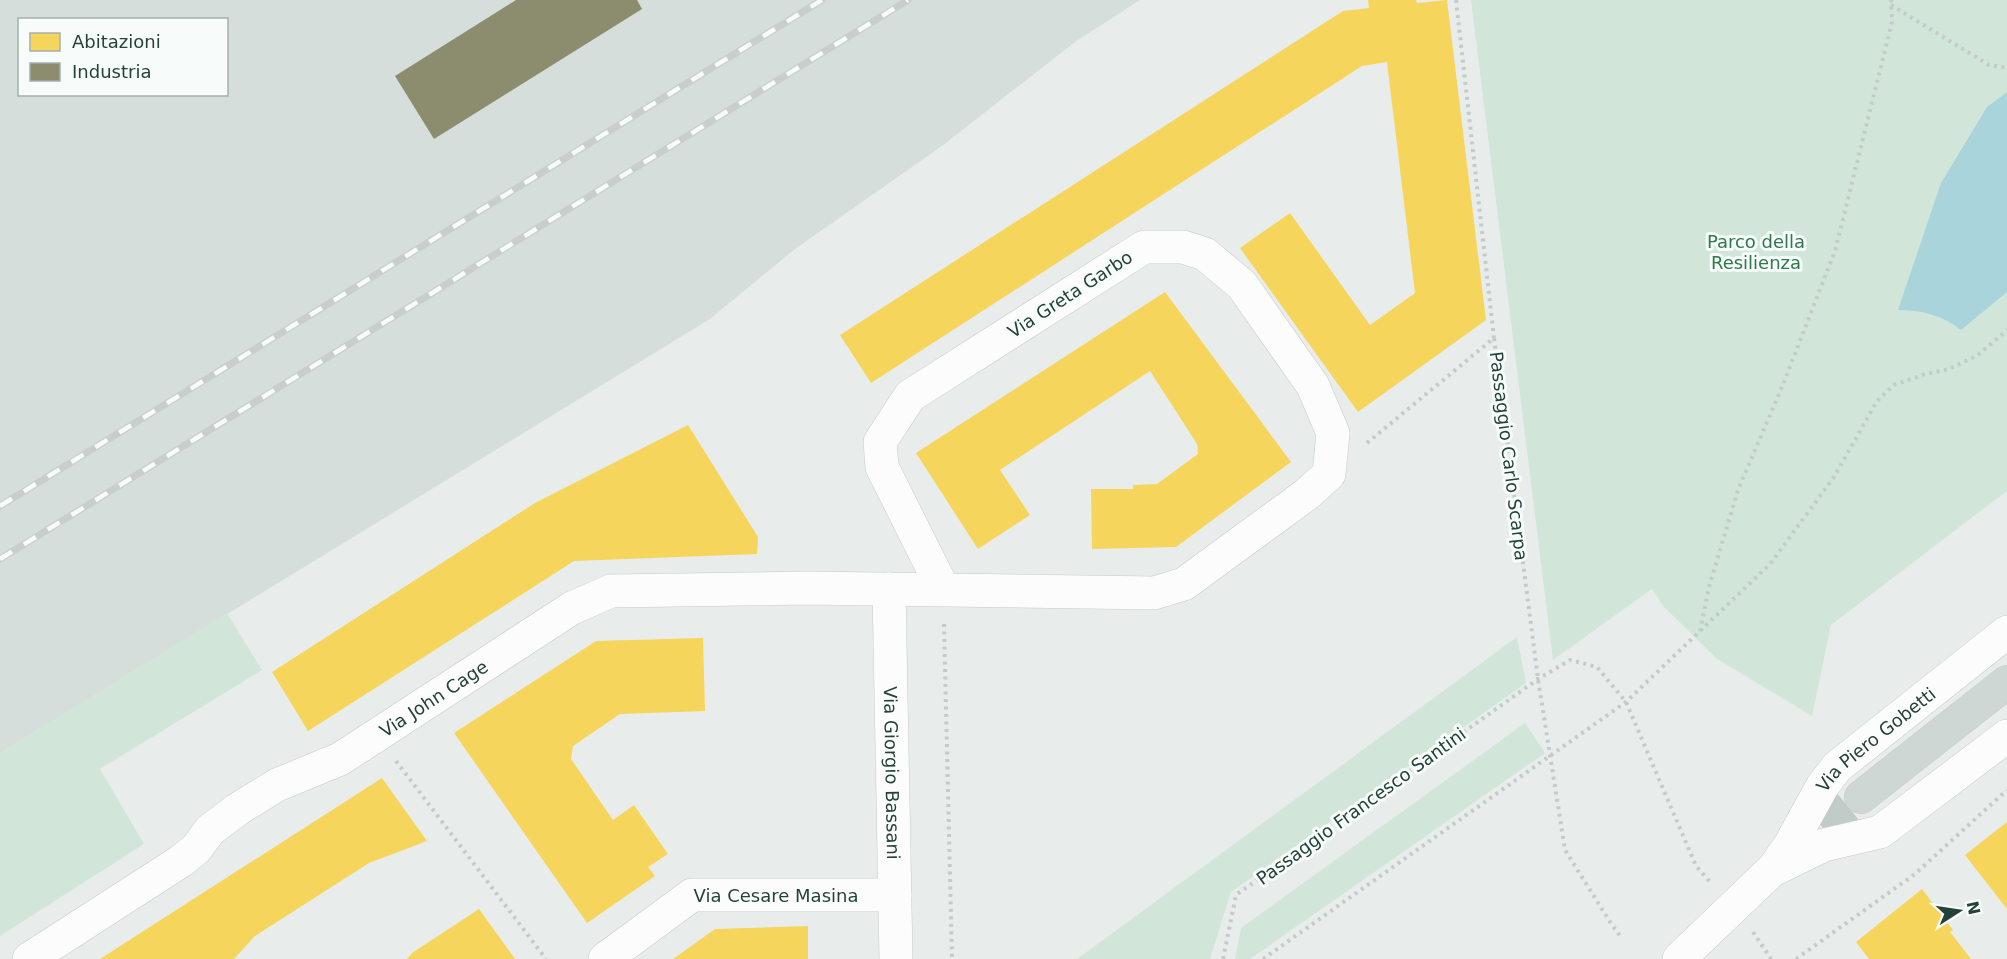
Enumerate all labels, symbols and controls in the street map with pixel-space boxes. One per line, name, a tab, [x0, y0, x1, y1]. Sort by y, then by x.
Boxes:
legend	[18, 18, 228, 96]
text: Abitazioni	[72, 31, 161, 52]
text: Industria	[72, 61, 151, 82]
park label: Parco della Resilienza	[1707, 231, 1805, 273]
street label: Via Greta Garbo	[1004, 246, 1136, 342]
street label: Passaggio Carlo Scarpa	[1486, 350, 1532, 562]
street label: Via John Cage	[375, 655, 491, 741]
street label: Via Piero Gobetti	[1811, 683, 1939, 796]
street label: Via Giorgio Bassani	[880, 686, 905, 860]
street label: Passaggio Francesco Santini	[1252, 723, 1470, 889]
north arrow	[1929, 881, 1989, 941]
street label: Via Cesare Masina	[693, 885, 859, 906]
text: N	[1962, 899, 1984, 917]

